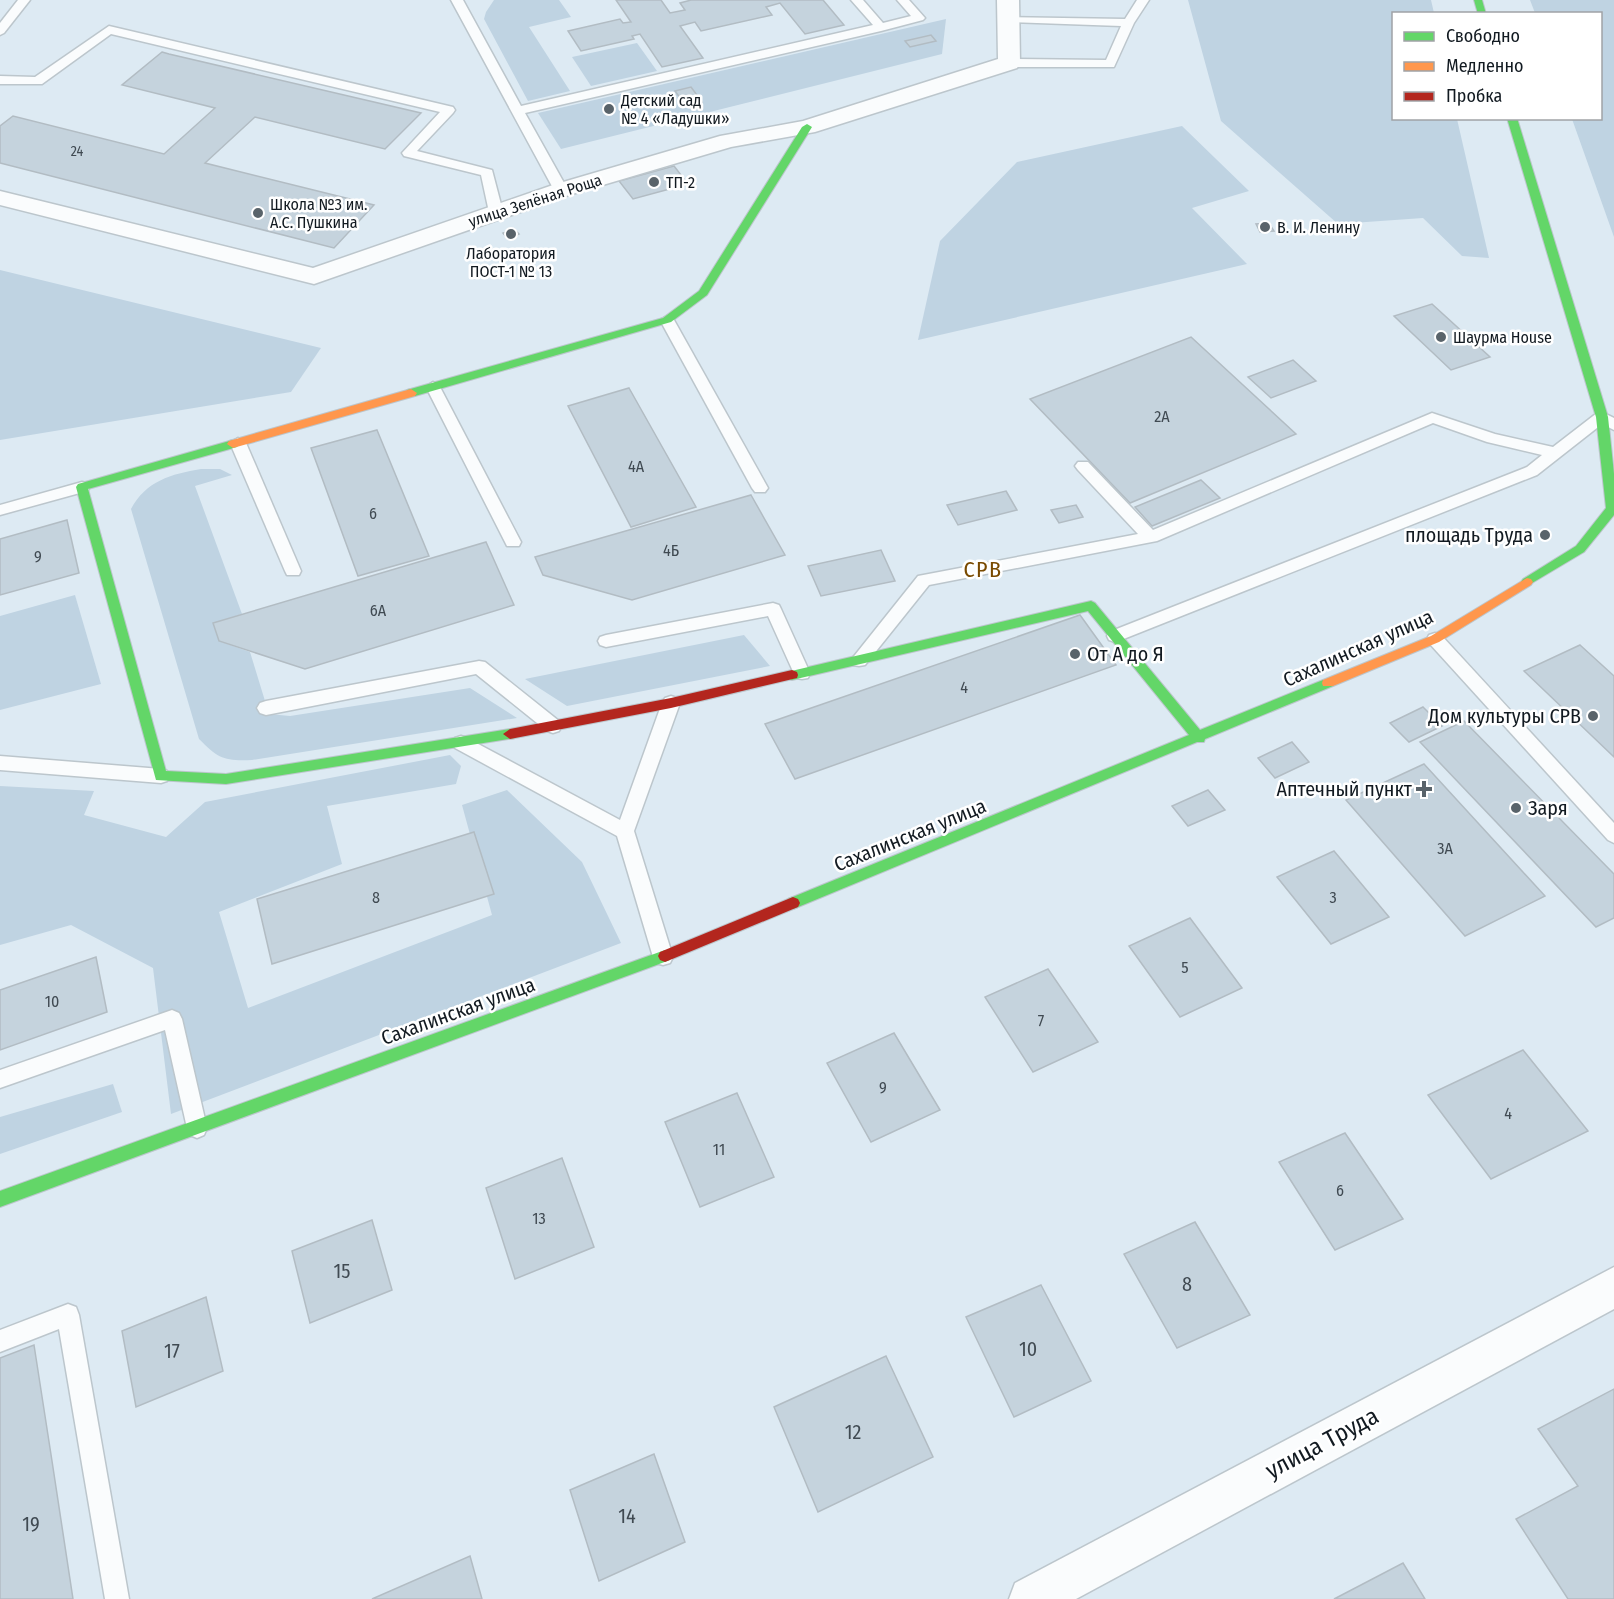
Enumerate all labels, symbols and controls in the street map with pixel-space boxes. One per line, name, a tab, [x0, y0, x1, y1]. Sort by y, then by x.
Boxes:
legend	[1392, 12, 1602, 120]
text: Свободно	[1446, 25, 1520, 47]
text: Медленно	[1446, 55, 1524, 77]
text: Пробка	[1446, 85, 1502, 107]
place label: Детский сад № 4 «Ладушки»	[620, 91, 730, 128]
marker: Детский сад № 4 «Ладушки»	[602, 102, 616, 116]
house number: 24	[71, 143, 84, 160]
street label: улица Зелёная Роща	[466, 170, 604, 231]
place label: ТП-2	[666, 173, 695, 192]
marker: ТП-2	[647, 175, 661, 189]
place label: Школа №3 им. А.С. Пушкина	[270, 195, 367, 232]
marker: Школа №3 им. А.С. Пушкина	[251, 206, 265, 220]
place label: В. И. Ленину	[1277, 218, 1361, 237]
marker: В. И. Ленину	[1258, 220, 1272, 234]
marker: Лаборатория ПОСТ-1 № 13	[504, 227, 518, 241]
place label: Лаборатория ПОСТ-1 № 13	[466, 244, 556, 281]
place label: Шаурма House	[1453, 328, 1552, 347]
marker: Шаурма House	[1434, 330, 1448, 344]
house number: 2А	[1154, 407, 1170, 426]
house number: 4А	[628, 457, 645, 476]
house number: 6	[369, 504, 377, 523]
place label: площадь Труда	[1405, 523, 1533, 547]
marker: площадь Труда	[1538, 528, 1552, 542]
house number: 4Б	[663, 541, 679, 560]
house number: 9	[34, 547, 42, 566]
district label: СРВ	[963, 556, 1003, 583]
house number: 6А	[370, 601, 387, 620]
street label: Сахалинская улица	[1279, 604, 1437, 692]
place label: От А до Я	[1087, 642, 1164, 666]
marker: От А до Я	[1068, 647, 1082, 661]
house number: 4	[960, 678, 968, 697]
place label: Дом культуры СРВ	[1427, 704, 1581, 728]
marker: Дом культуры СРВ	[1586, 709, 1600, 723]
place label: Аптечный пункт	[1276, 777, 1413, 801]
marker: Аптечный пункт	[1417, 782, 1431, 796]
street label: Сахалинская улица	[830, 794, 990, 876]
place label: Заря	[1528, 796, 1568, 820]
marker: Заря	[1509, 801, 1523, 815]
house number: 3А	[1437, 839, 1453, 858]
house number: 8	[372, 888, 380, 907]
house number: 3	[1329, 888, 1337, 907]
house number: 5	[1181, 958, 1189, 977]
street label: Сахалинская улица	[378, 972, 538, 1050]
house number: 10	[45, 992, 59, 1011]
house number: 7	[1038, 1011, 1045, 1030]
house number: 9	[879, 1078, 887, 1097]
house number: 4	[1504, 1104, 1512, 1123]
house number: 11	[713, 1140, 725, 1159]
house number: 6	[1336, 1181, 1344, 1200]
house number: 13	[532, 1209, 546, 1228]
house number: 15	[334, 1259, 350, 1283]
house number: 8	[1182, 1272, 1192, 1296]
house number: 10	[1019, 1337, 1037, 1361]
house number: 17	[164, 1339, 180, 1363]
street label: улица Труда	[1261, 1402, 1383, 1484]
house number: 12	[845, 1420, 861, 1444]
house number: 14	[618, 1504, 636, 1528]
house number: 19	[22, 1512, 40, 1536]

